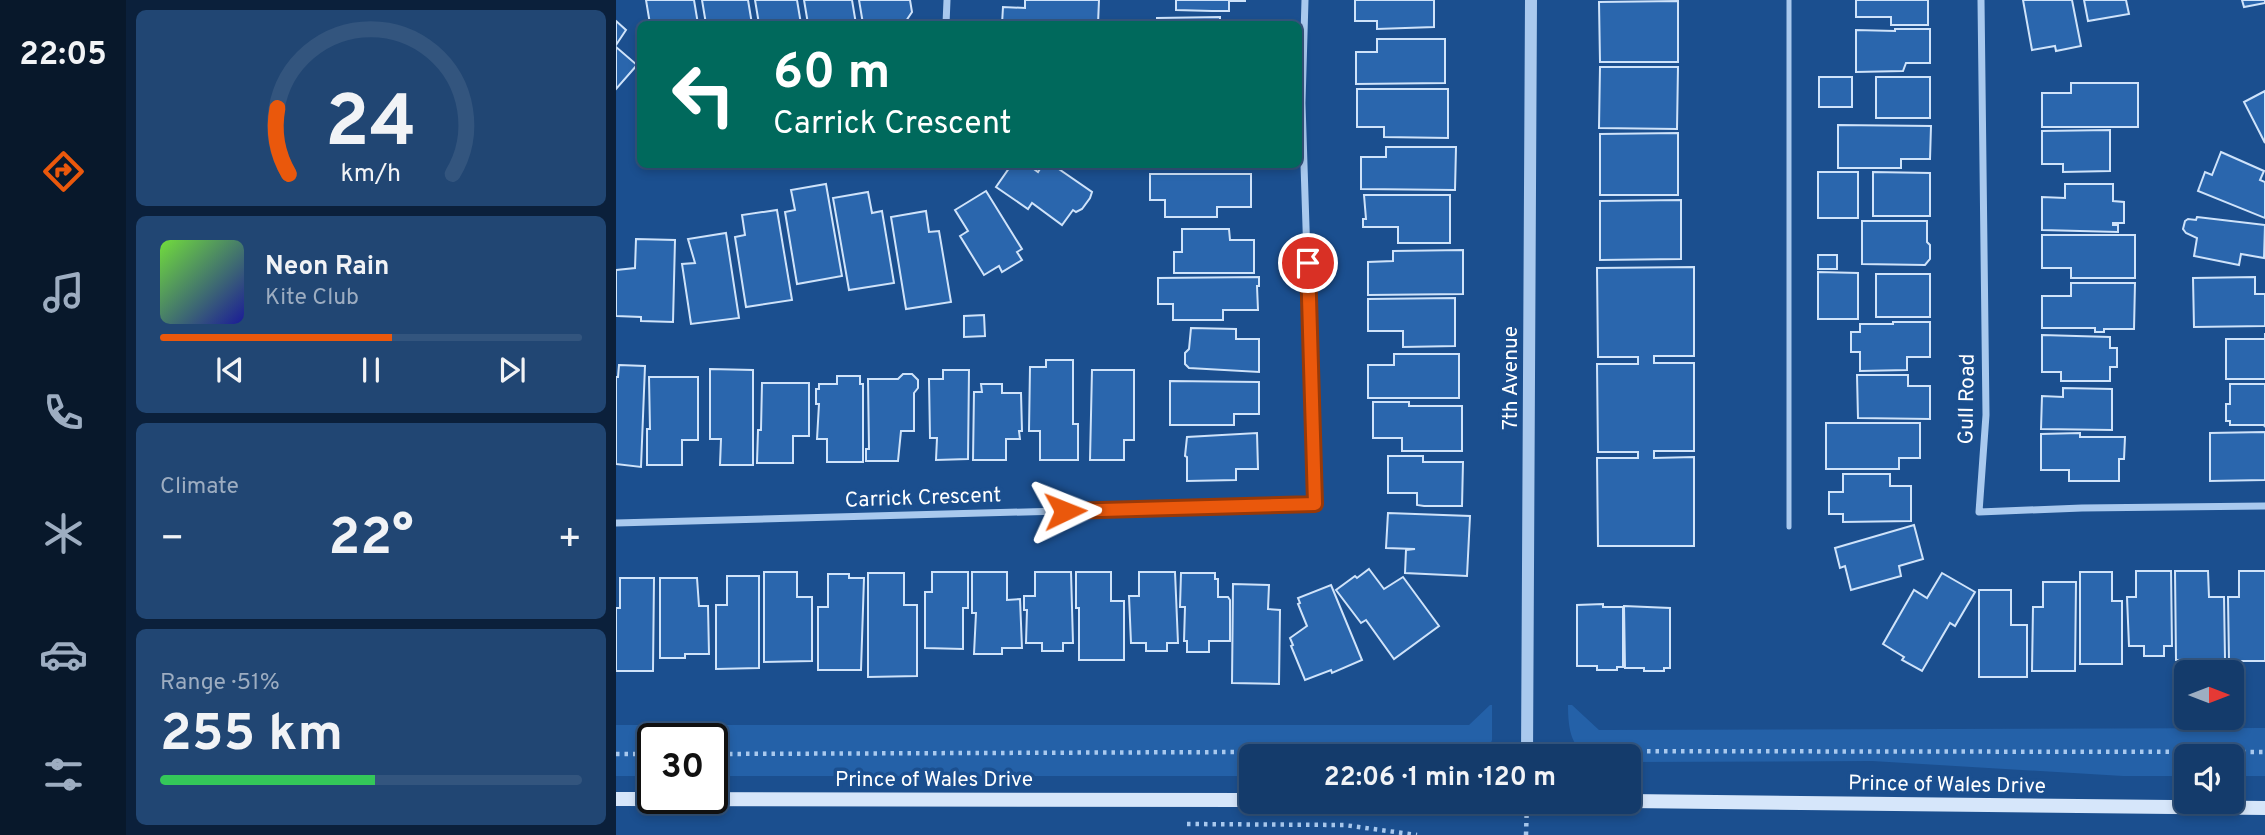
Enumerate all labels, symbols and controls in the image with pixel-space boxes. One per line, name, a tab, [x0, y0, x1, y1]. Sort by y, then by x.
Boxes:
text: 22:05	[19, 36, 107, 76]
text: 60 m	[773, 44, 891, 106]
icon: left	[658, 49, 749, 140]
text: 24	[325, 81, 417, 173]
text: Carrick Crescent	[773, 105, 1012, 145]
icon: directions	[39, 147, 88, 196]
text: km/h	[341, 159, 401, 191]
pin	[1278, 233, 1338, 293]
icon: arrive	[1289, 244, 1327, 282]
text: Neon Rain	[265, 251, 390, 284]
icon: music	[39, 268, 88, 317]
text: Kite Club	[265, 284, 359, 313]
street label: 7th Avenue	[1498, 326, 1525, 430]
icon: previous	[211, 351, 249, 389]
icon: pause	[352, 351, 390, 389]
icon: next	[493, 351, 531, 389]
street label: Gull Road	[1953, 353, 1982, 445]
icon: phone	[39, 388, 88, 437]
text: Climate	[160, 473, 239, 502]
position arrow	[1028, 474, 1102, 548]
street label: Carrick Crescent	[844, 482, 1002, 515]
text: 22°	[328, 507, 414, 573]
icon: climate	[39, 509, 88, 558]
text: −	[160, 516, 185, 565]
text: +	[557, 516, 582, 565]
icon: car	[39, 630, 88, 679]
north arrow	[2174, 660, 2244, 730]
map controls	[2174, 660, 2244, 814]
text: Range · 51%	[160, 669, 280, 698]
text: 255 km	[160, 703, 343, 769]
speed limit sign: 30	[637, 723, 728, 814]
button: sound	[2174, 744, 2244, 814]
icon: filters	[39, 750, 88, 799]
text: 22:06 · 1 min · 120 m	[1324, 762, 1556, 795]
street label: Prince of Wales Drive	[835, 767, 1033, 794]
street label: Prince of Wales Drive	[1848, 770, 2046, 801]

